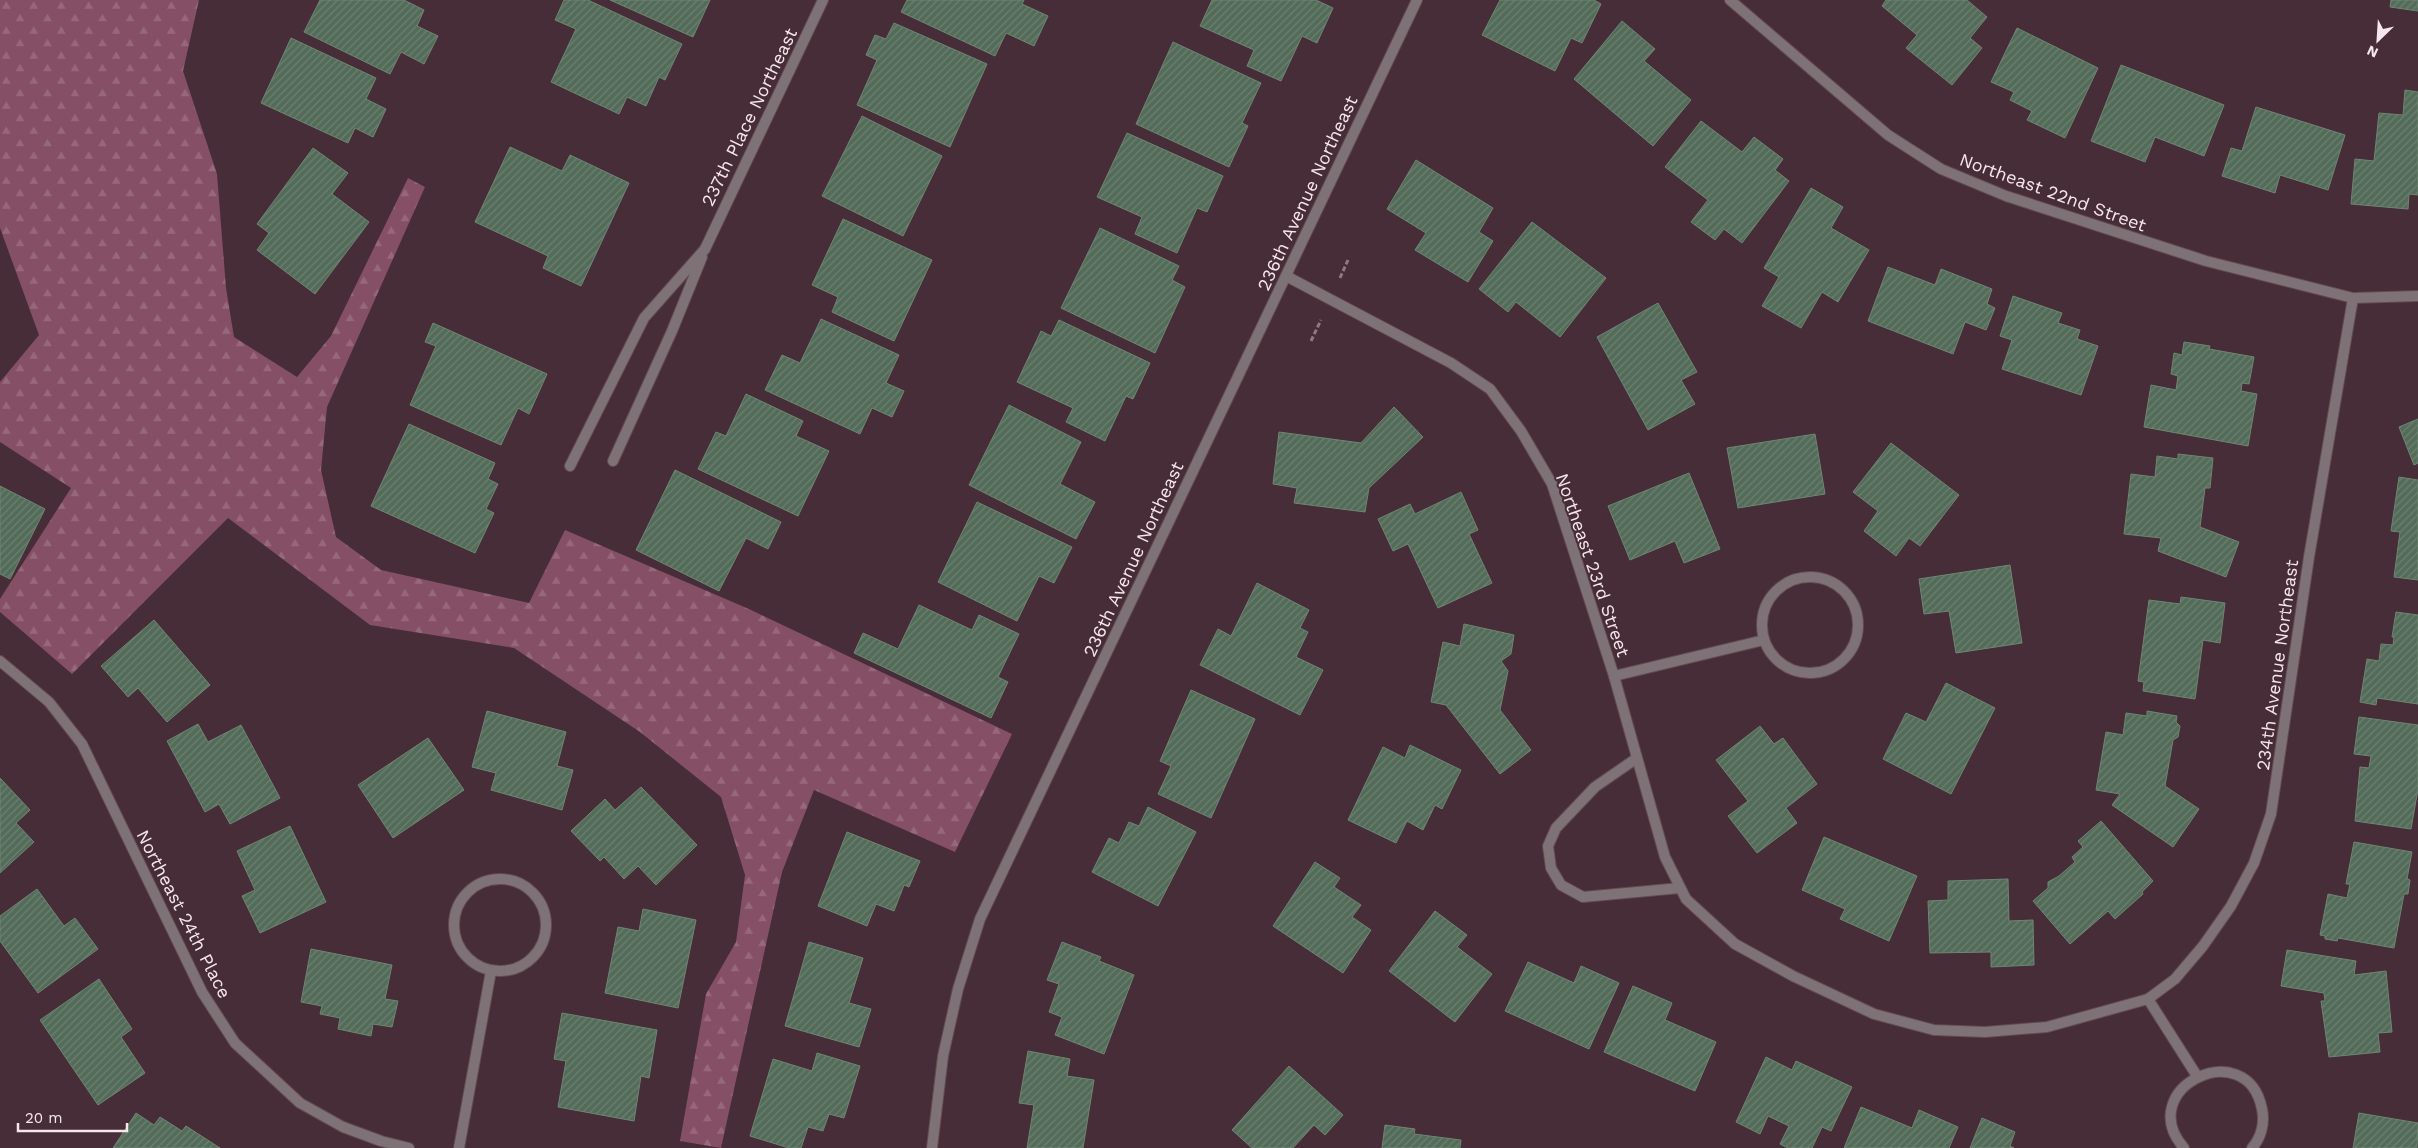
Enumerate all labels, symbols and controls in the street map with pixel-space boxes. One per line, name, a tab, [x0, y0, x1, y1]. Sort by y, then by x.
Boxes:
north arrow	[2353, 15, 2403, 65]
street label: 237th Place Northeast	[697, 24, 801, 209]
text: N	[2364, 42, 2381, 61]
street label: 236th Avenue Northeast	[1253, 92, 1362, 294]
street label: Northeast 22nd Street	[1957, 148, 2149, 236]
street label: 236th Avenue Northeast	[1079, 458, 1188, 660]
street label: Northeast 23rd Street	[1552, 470, 1634, 660]
street label: 234th Avenue Northeast	[2252, 558, 2302, 772]
street label: Northeast 24th Place	[132, 826, 236, 1002]
scale bar	[18, 1100, 126, 1132]
text: 20 m	[25, 1109, 63, 1127]

